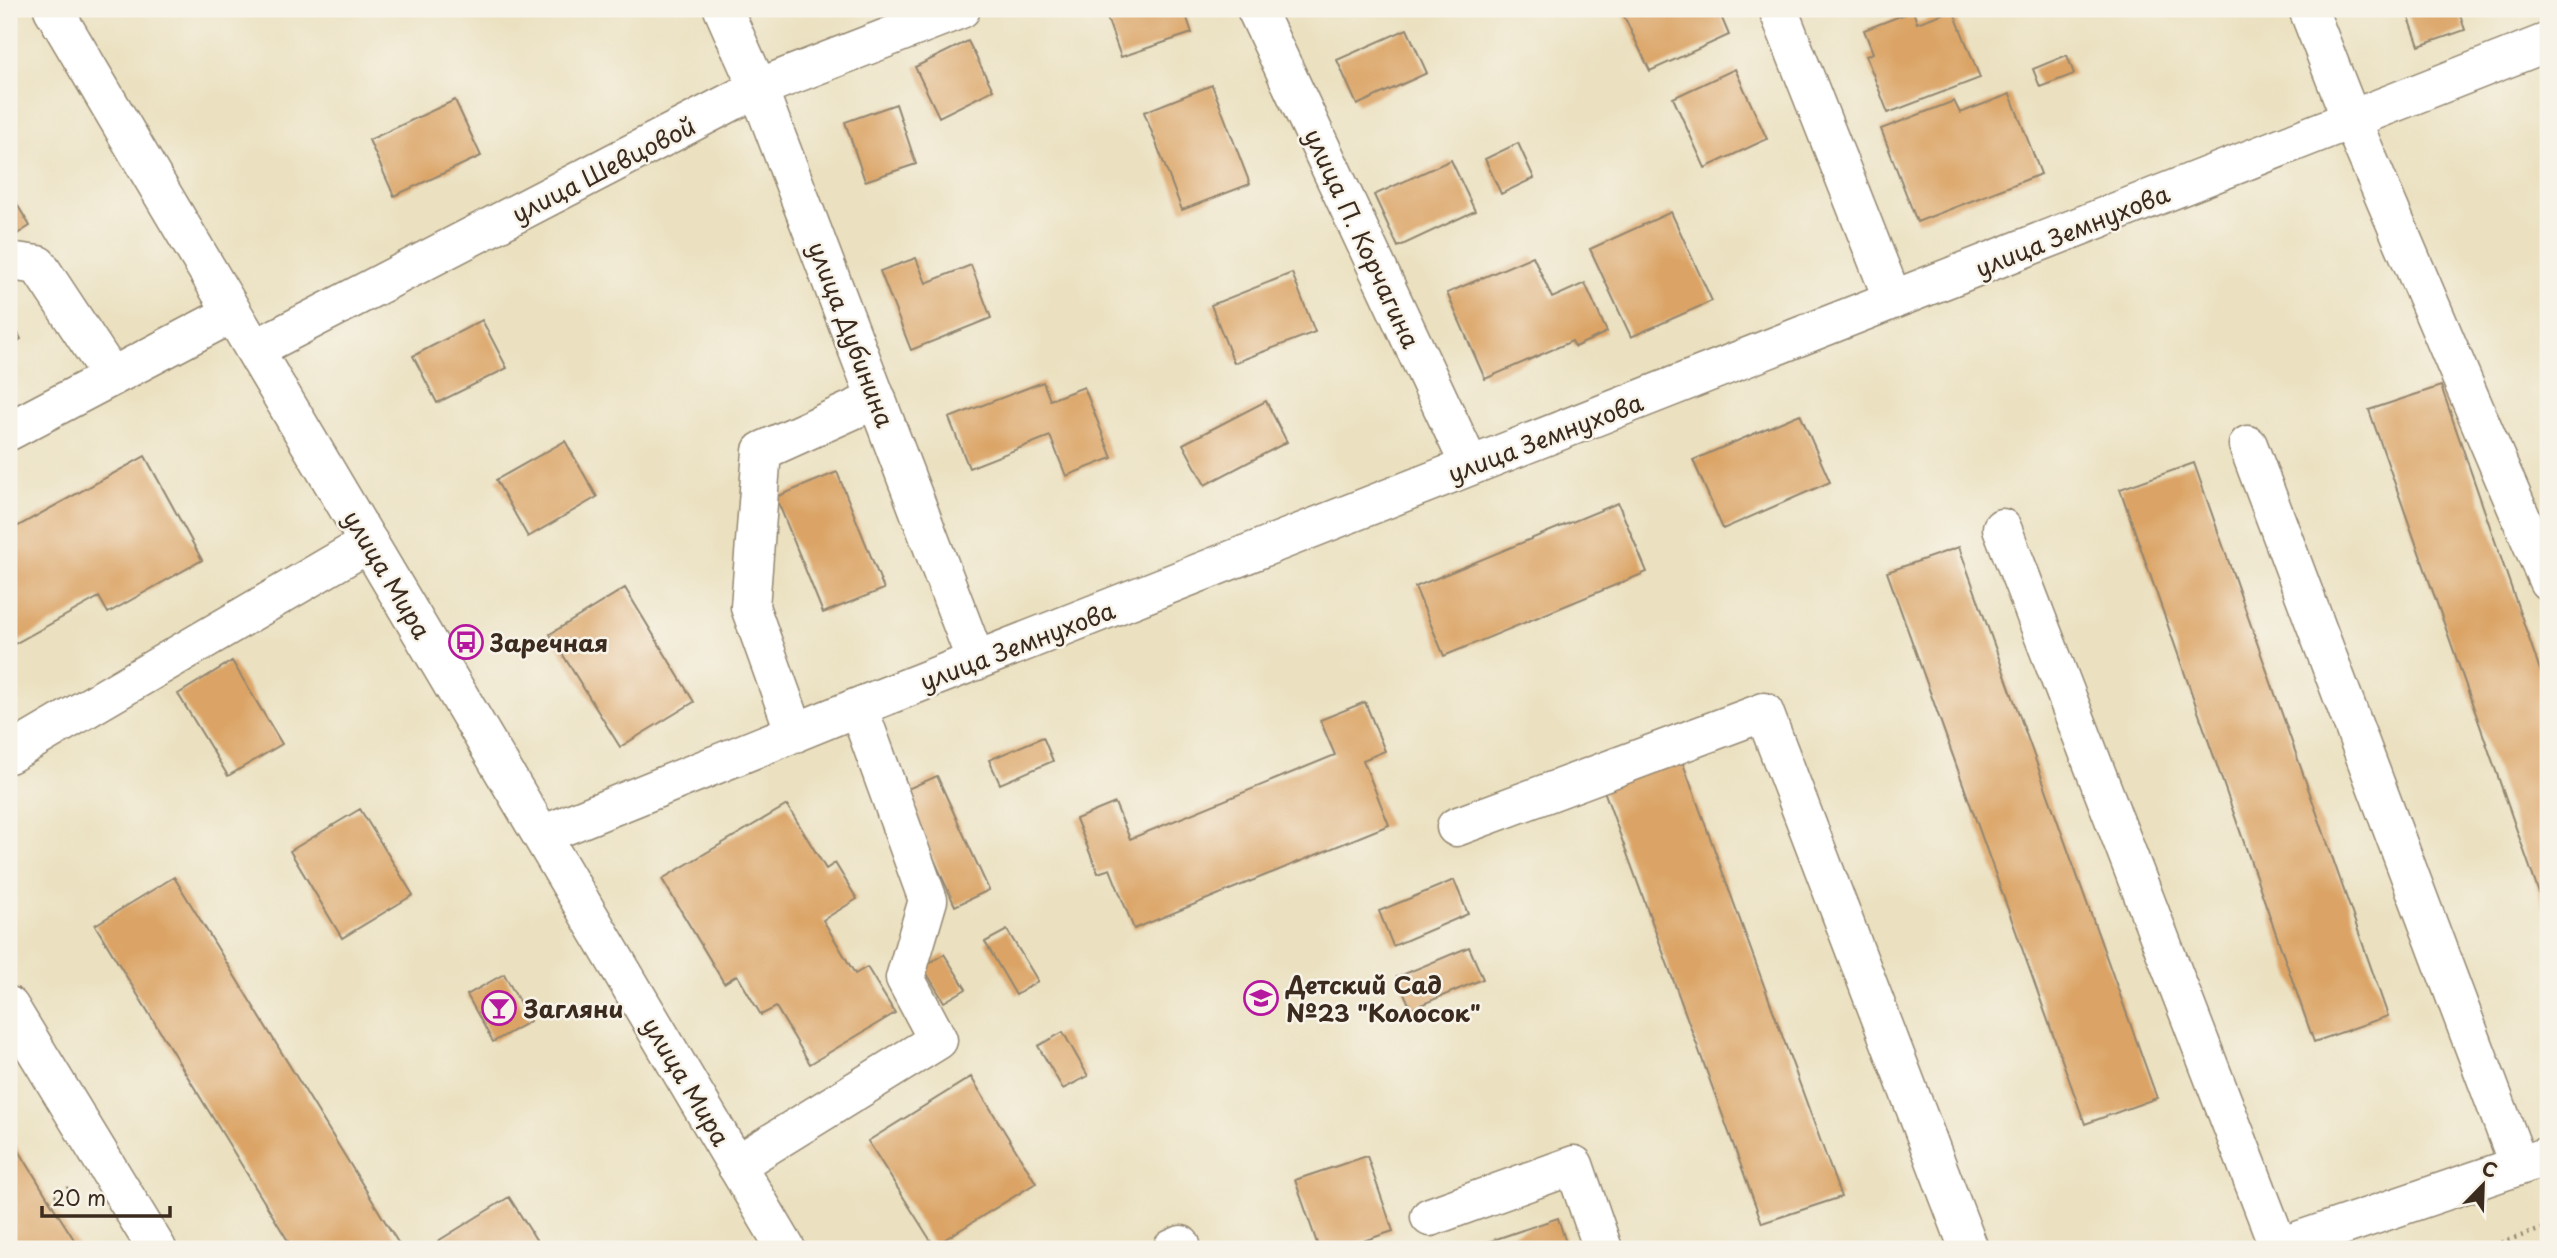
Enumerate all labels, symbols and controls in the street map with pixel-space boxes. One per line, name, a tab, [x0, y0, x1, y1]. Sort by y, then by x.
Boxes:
street label: улица Шевцовой	[505, 107, 701, 231]
street label: улица П. Корчагина	[1296, 122, 1430, 354]
street label: улица Земнухова	[1969, 175, 2175, 285]
street label: улица Дубинина	[800, 236, 904, 432]
street label: улица Земнухова	[1442, 383, 1648, 491]
street label: улица Мира	[335, 503, 441, 645]
street label: улица Земнухова	[914, 591, 1120, 699]
bus stop icon: Заречная	[447, 623, 485, 661]
place label: Заречная	[489, 624, 608, 660]
place label: Детский Сад №23 "Колосок"	[1285, 966, 1481, 1030]
school or university icon: Детский Сад №23 "Колосок"	[1242, 979, 1280, 1017]
bar icon: Загляни	[480, 989, 518, 1027]
place label: Загляни	[523, 990, 623, 1026]
street label: улица Мира	[634, 1010, 740, 1152]
north arrow	[2448, 1150, 2518, 1220]
text: С	[2478, 1153, 2502, 1184]
scale bar	[42, 1174, 170, 1218]
text: 20 m	[52, 1181, 106, 1213]

